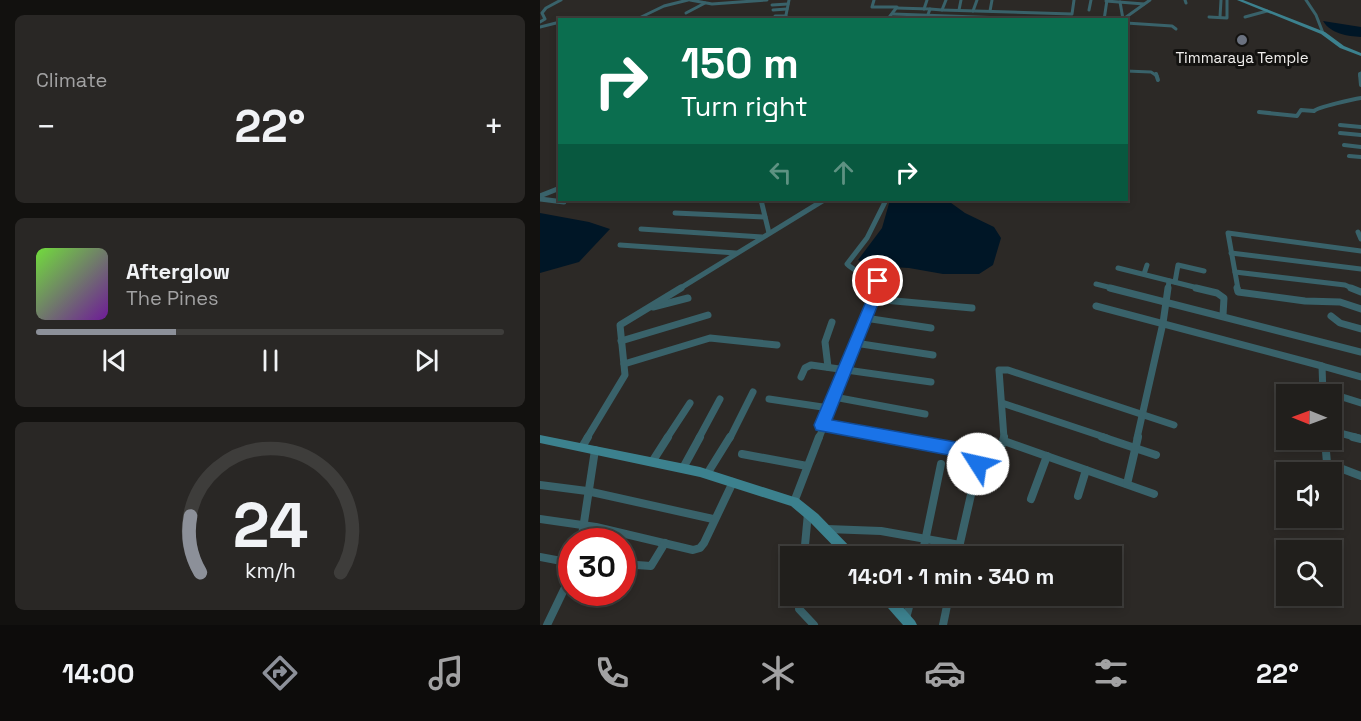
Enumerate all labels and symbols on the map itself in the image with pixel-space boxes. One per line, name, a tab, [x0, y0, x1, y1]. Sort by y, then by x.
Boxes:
marker: Timmaraya Temple	[1235, 33, 1249, 47]
place label: Timmaraya Temple	[1175, 48, 1309, 67]
pin	[852, 255, 903, 306]
north arrow	[1276, 384, 1342, 450]
position arrow	[946, 432, 1010, 496]
speed limit sign: 30	[558, 528, 636, 606]

